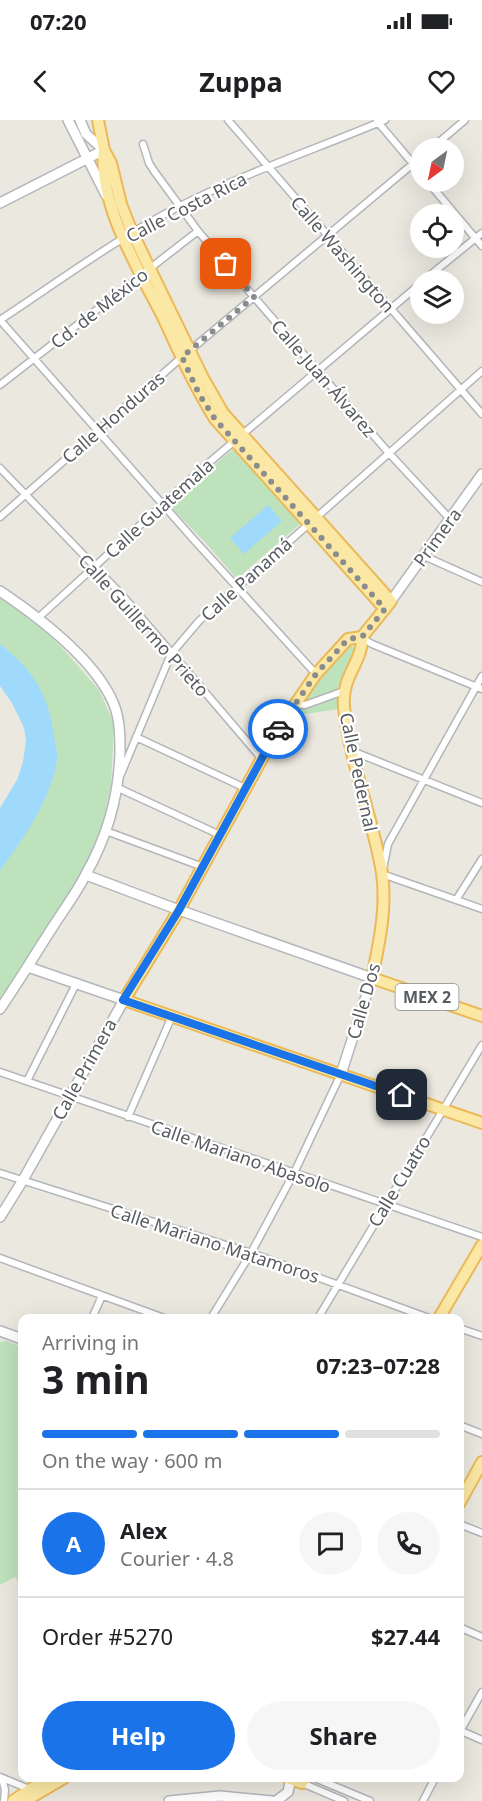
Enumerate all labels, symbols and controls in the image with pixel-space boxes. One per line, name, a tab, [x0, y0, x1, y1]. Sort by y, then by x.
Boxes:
text: 07:20	[30, 6, 87, 36]
text: Zuppa	[199, 63, 283, 100]
icon: back	[24, 65, 57, 98]
icon: heart	[425, 65, 458, 98]
north arrow	[410, 138, 464, 192]
map controls	[410, 138, 464, 324]
street label: Calle Costa Rica	[122, 166, 250, 248]
street label: Calle Washington	[286, 191, 400, 317]
button: locate	[410, 204, 464, 258]
pin	[200, 238, 251, 289]
icon: bag	[209, 247, 242, 280]
street label: Cd. de México	[45, 262, 153, 354]
button: layers	[410, 270, 464, 324]
street label: Calle Juan Álvarez	[266, 314, 382, 442]
street label: Calle Honduras	[56, 366, 170, 468]
street label: Calle Guatemala	[100, 453, 218, 563]
street label: Primera	[408, 503, 466, 571]
street label: Calle Panamá	[195, 532, 297, 626]
street label: Calle Guillermo Prieto	[73, 549, 215, 701]
courier	[248, 699, 308, 759]
street label: Calle Pedernal	[335, 710, 383, 834]
icon: car	[262, 713, 295, 746]
street label: Calle Dos	[341, 960, 385, 1042]
road number: MEX 2	[396, 984, 458, 1010]
street label: Calle Primera	[46, 1014, 122, 1124]
pin	[376, 1069, 427, 1120]
icon: home	[385, 1078, 418, 1111]
street label: Calle Mariano Abasolo	[148, 1114, 334, 1198]
street label: Calle Cuatro	[362, 1131, 436, 1231]
street label: Calle Mariano Matamoros	[108, 1198, 322, 1288]
text: Arriving in	[42, 1329, 139, 1356]
text: 07:23–07:28	[316, 1350, 440, 1380]
text: 3 min	[42, 1352, 149, 1405]
text: On the way · 600 m	[42, 1447, 222, 1474]
button: chat	[299, 1512, 362, 1575]
button: phone	[377, 1512, 440, 1575]
text: Alex	[120, 1515, 167, 1545]
text: A	[66, 1528, 81, 1558]
text: Courier · 4.8	[120, 1545, 234, 1572]
text: Order #5270	[42, 1621, 173, 1651]
text: $27.44	[371, 1621, 440, 1651]
button: Help	[42, 1701, 235, 1770]
button: Share	[247, 1701, 440, 1770]

